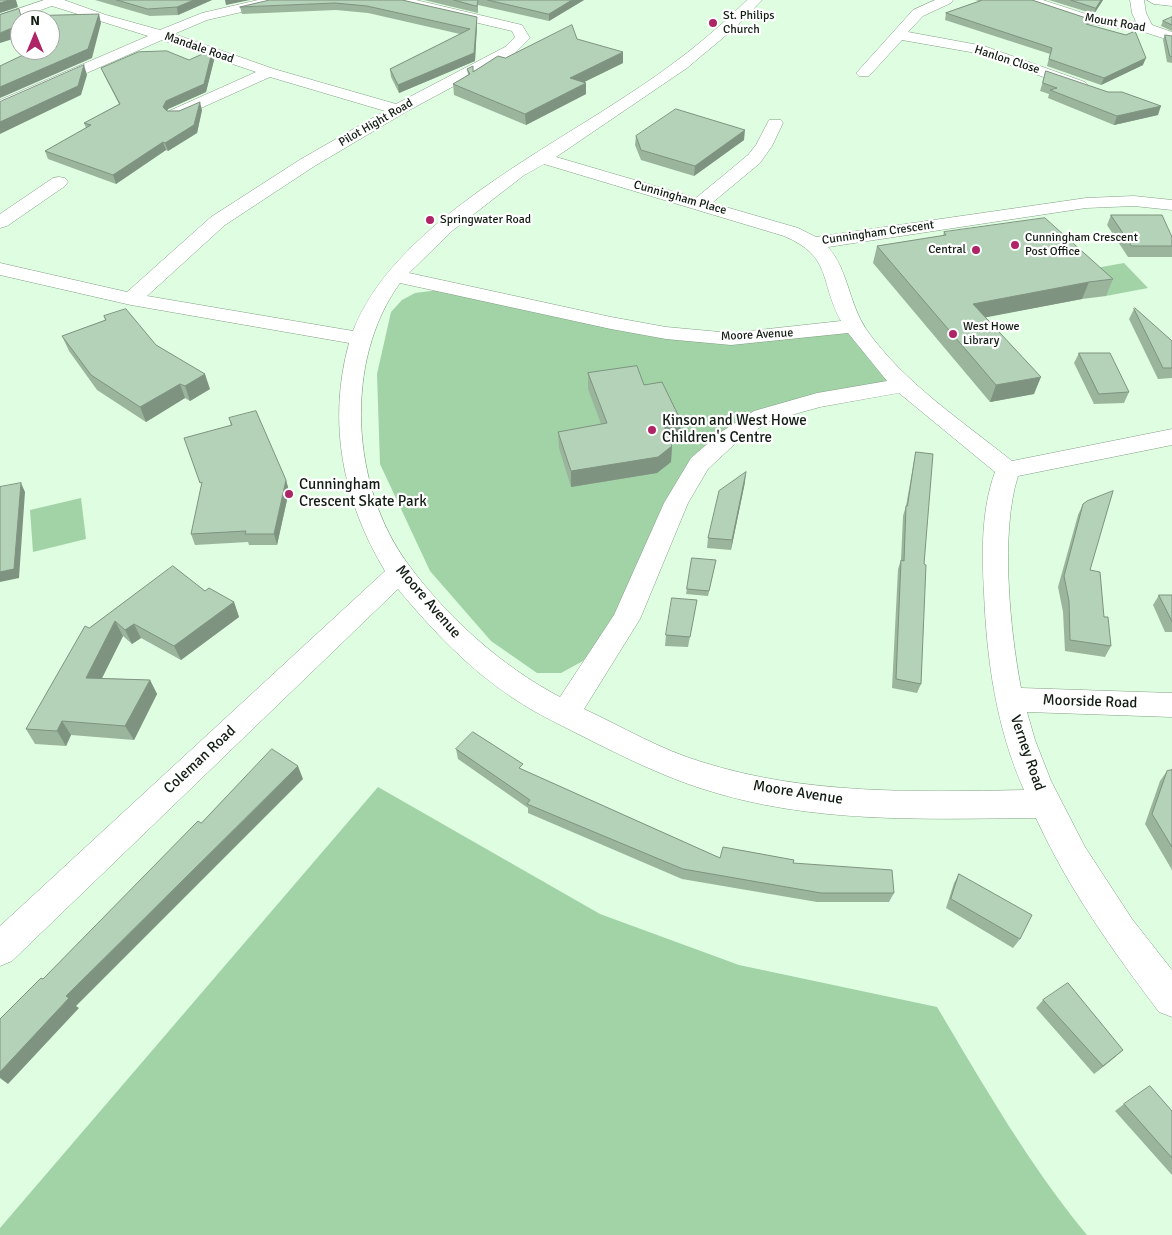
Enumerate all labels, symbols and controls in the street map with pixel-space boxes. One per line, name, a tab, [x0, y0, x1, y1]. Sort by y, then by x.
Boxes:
place label: St. Philips Church	[723, 9, 775, 37]
north arrow	[10, 10, 60, 60]
street label: Mount Road	[1083, 11, 1147, 35]
text: N	[30, 12, 40, 29]
marker: St. Philips Church	[707, 17, 719, 29]
street label: Mandale Road	[162, 29, 236, 67]
street label: Hanlon Close	[973, 43, 1041, 77]
street label: Pilot Hight Road	[336, 96, 416, 150]
street label: Cunningham Place	[632, 178, 728, 218]
place label: Springwater Road	[440, 213, 531, 227]
marker: Springwater Road	[424, 214, 436, 226]
street label: Cunningham Crescent	[821, 218, 935, 248]
place label: Cunningham Crescent Post Office	[1025, 231, 1138, 259]
marker: Cunningham Crescent Post Office	[1009, 239, 1021, 251]
place label: Central	[928, 243, 966, 257]
marker: Central	[970, 244, 982, 256]
place label: West Howe Library	[963, 320, 1020, 348]
street label: Moore Avenue	[720, 326, 794, 344]
marker: West Howe Library	[947, 328, 959, 340]
place label: Kinson and West Howe Children's Centre	[662, 412, 807, 447]
marker: Kinson and West Howe Children's Centre	[646, 424, 658, 436]
place label: Cunningham Crescent Skate Park	[299, 476, 427, 511]
marker: Cunningham Crescent Skate Park	[283, 488, 295, 500]
street label: Moore Avenue	[391, 562, 465, 642]
street label: Moorside Road	[1042, 691, 1138, 713]
street label: Verney Road	[1006, 713, 1048, 793]
street label: Coleman Road	[160, 722, 240, 798]
street label: Moore Avenue	[752, 777, 844, 809]

